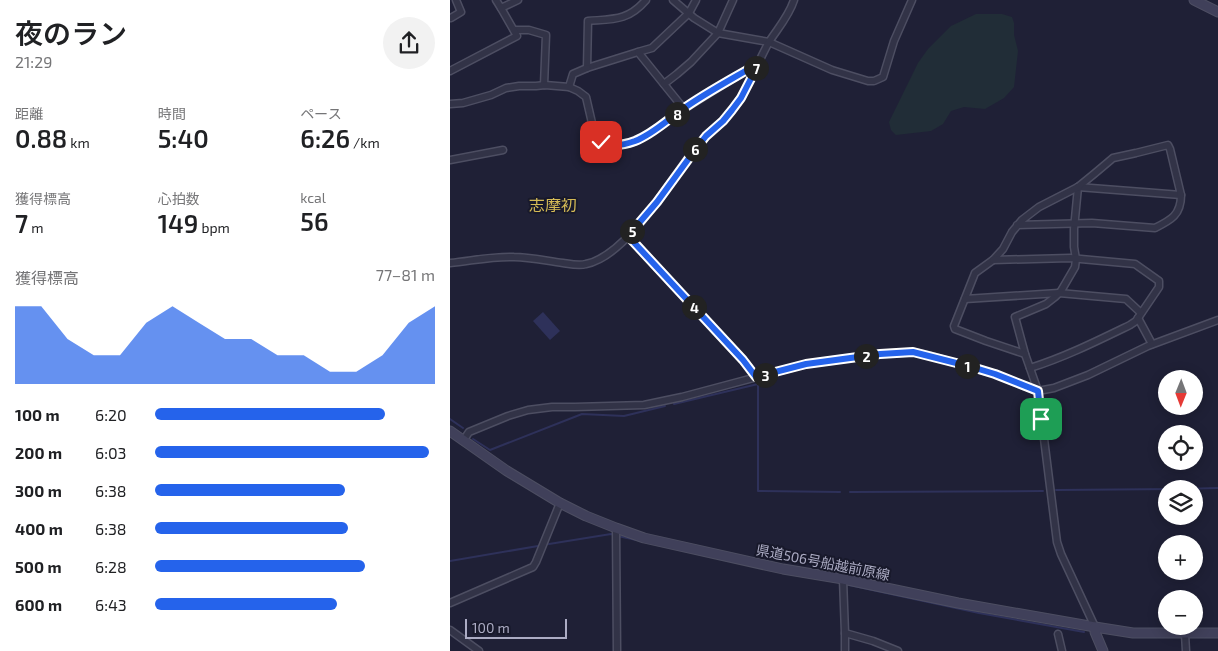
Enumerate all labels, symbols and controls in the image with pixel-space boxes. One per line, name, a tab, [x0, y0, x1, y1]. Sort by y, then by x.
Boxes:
text: 夜のラン	[15, 16, 127, 50]
button: share	[383, 17, 435, 69]
text: 21:29	[15, 52, 52, 71]
pin: 7	[744, 56, 768, 80]
text: 7	[753, 60, 760, 77]
pin: 8	[664, 102, 690, 126]
text: 距離	[15, 105, 43, 122]
text: 時間	[158, 105, 186, 122]
text: ペース	[300, 105, 342, 122]
text: 8	[673, 106, 682, 123]
pin	[580, 121, 622, 163]
text: 0.88	[15, 123, 67, 153]
text: 5:40	[158, 123, 209, 153]
text: 6:26	[300, 123, 350, 153]
icon: check	[587, 128, 615, 156]
text: km	[67, 134, 90, 151]
text: /km	[350, 134, 380, 151]
pin: 6	[682, 136, 708, 162]
text: 6	[691, 141, 700, 158]
text: kcal	[300, 189, 326, 206]
text: 獲得標高	[15, 190, 71, 207]
text: 心拍数	[158, 190, 200, 207]
district label: 志摩初	[529, 195, 577, 214]
text: 56	[300, 206, 329, 236]
text: 7	[15, 208, 28, 238]
text: 149	[158, 208, 198, 238]
pin: 5	[620, 218, 644, 244]
text: m	[28, 219, 43, 236]
text: bpm	[198, 219, 230, 236]
text: 5	[629, 223, 636, 240]
text: 77–81 m	[376, 265, 435, 284]
text: 獲得標高	[15, 268, 79, 287]
pin: 4	[682, 294, 706, 320]
text: 4	[690, 299, 699, 316]
pin: 2	[854, 344, 878, 368]
text: 2	[862, 348, 871, 365]
pin: 1	[954, 354, 980, 378]
text: 1	[964, 358, 971, 375]
pin: 3	[752, 362, 778, 388]
text: 3	[762, 367, 769, 384]
north arrow	[1158, 370, 1202, 415]
map controls	[1158, 370, 1203, 635]
pin	[1020, 398, 1062, 440]
text: 100 m	[15, 405, 60, 424]
text: 6:20	[95, 405, 127, 424]
icon: arrive	[1027, 405, 1055, 433]
button: locate	[1158, 425, 1203, 470]
text: 200 m	[15, 443, 62, 462]
text: 6:03	[95, 443, 126, 462]
button: layers	[1158, 480, 1203, 525]
text: 300 m	[15, 481, 62, 500]
text: 6:38	[95, 481, 127, 500]
text: 400 m	[15, 519, 63, 538]
text: 6:38	[95, 519, 127, 538]
button: +	[1158, 535, 1203, 580]
street label: 県道506号船越前原線	[755, 541, 891, 583]
text: 500 m	[15, 557, 62, 576]
text: 6:28	[95, 557, 127, 576]
button: −	[1158, 590, 1203, 635]
text: 600 m	[15, 595, 62, 614]
text: 6:43	[95, 595, 127, 614]
scale bar	[465, 616, 568, 639]
text: 100 m	[472, 619, 510, 636]

